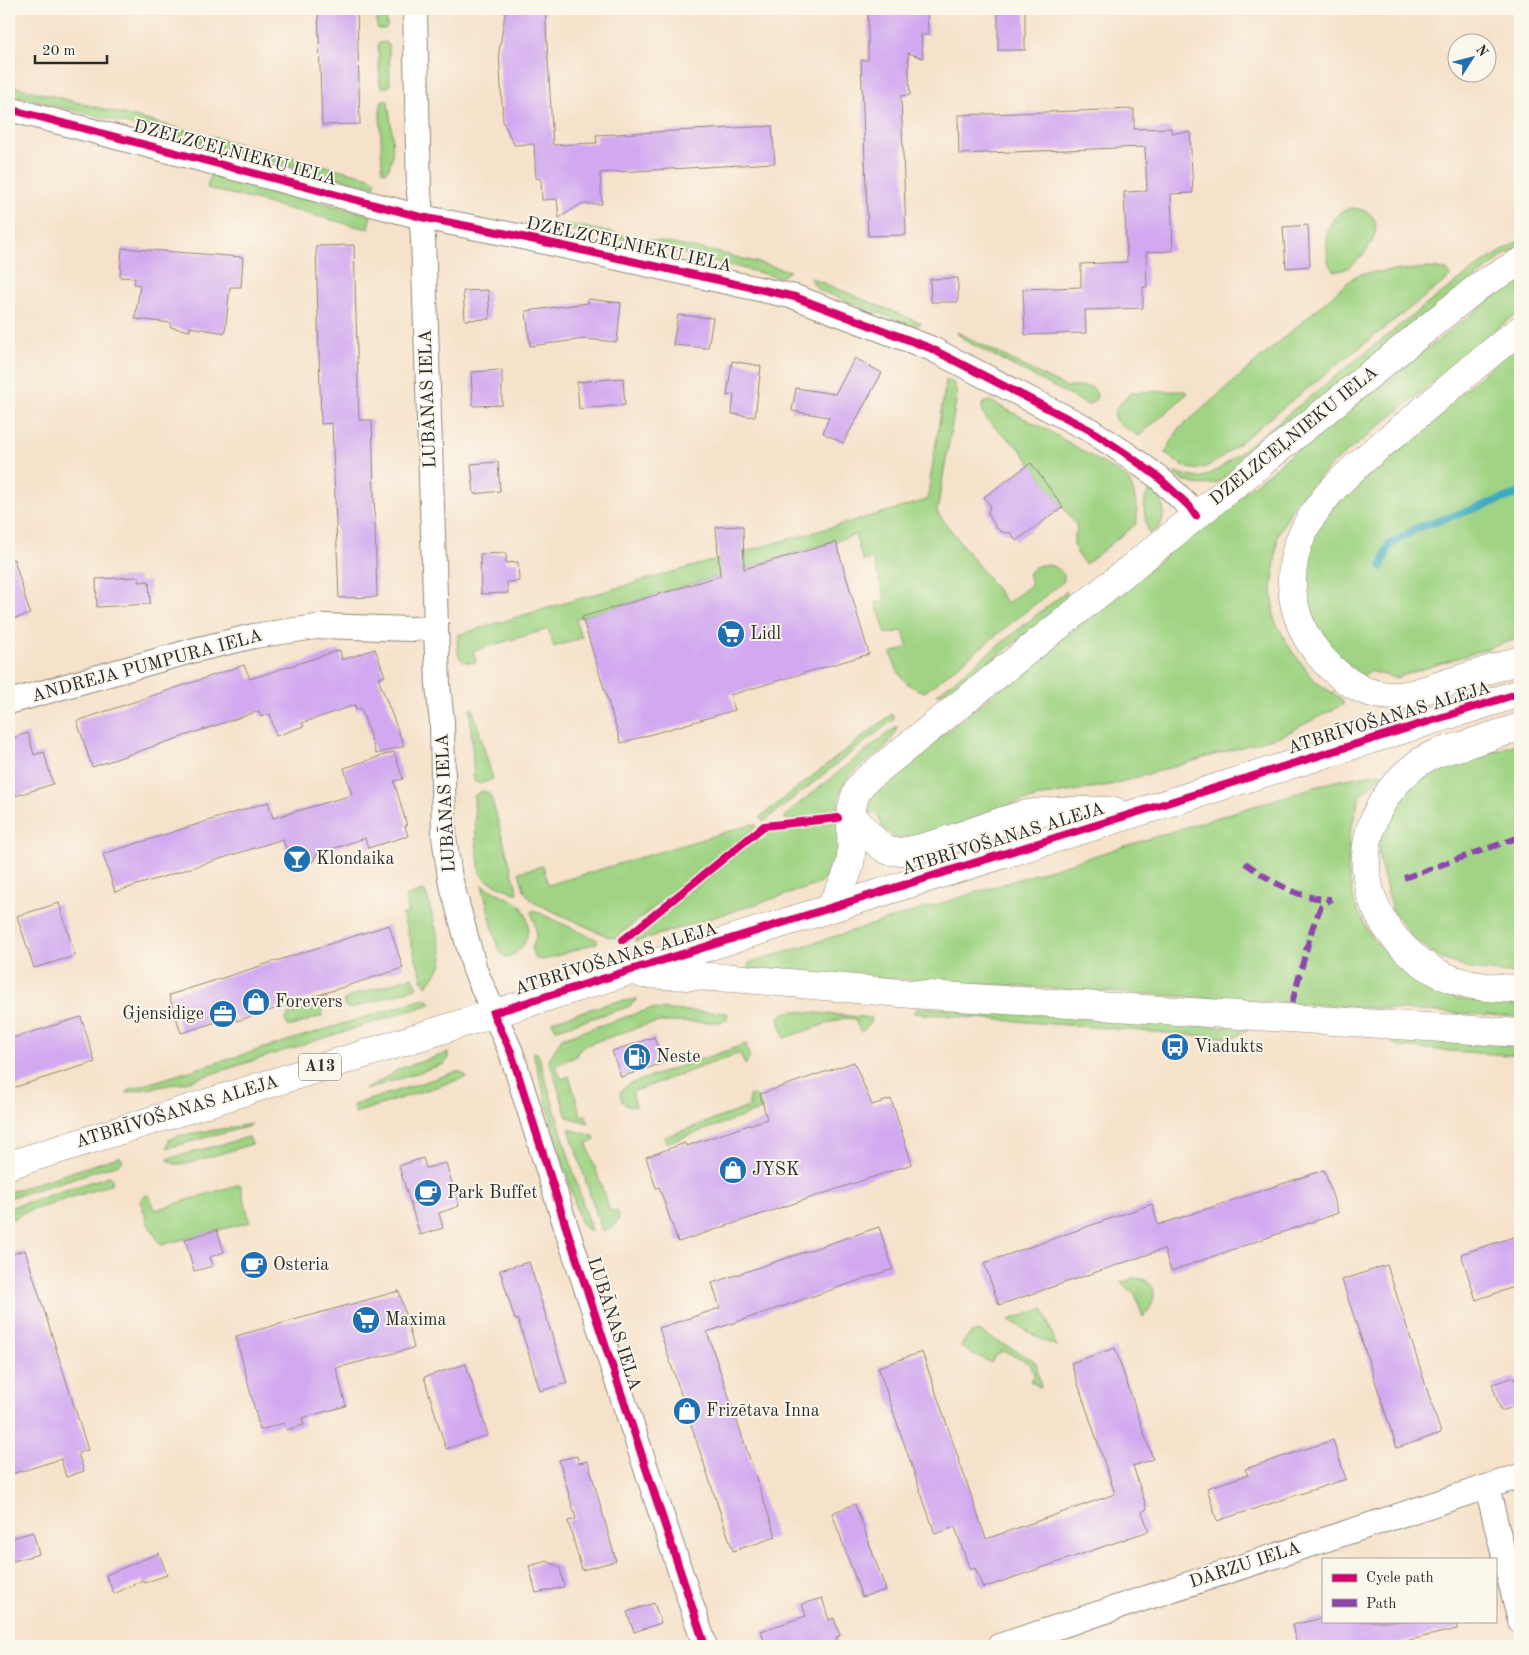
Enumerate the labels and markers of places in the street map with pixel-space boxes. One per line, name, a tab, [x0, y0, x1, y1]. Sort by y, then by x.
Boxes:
supermarket icon: Lidl	[716, 619, 746, 649]
place label: Lidl	[750, 625, 781, 643]
bar icon: Klondaika	[282, 844, 312, 874]
place label: Klondaika	[316, 850, 395, 868]
shop icon: Forevers	[241, 987, 271, 1017]
place label: Forevers	[275, 993, 343, 1011]
office icon: Gjensidige	[208, 999, 238, 1029]
place label: Gjensidige	[122, 1005, 204, 1023]
bus stop icon: Viadukts	[1160, 1032, 1190, 1062]
place label: Viadukts	[1194, 1038, 1264, 1056]
fuel station icon: Neste	[622, 1042, 652, 1072]
place label: Neste	[656, 1048, 701, 1066]
shop icon: JYSK	[718, 1155, 748, 1185]
place label: JYSK	[752, 1161, 800, 1179]
cafe icon: Park Buffet	[413, 1178, 443, 1208]
place label: Park Buffet	[447, 1184, 538, 1202]
cafe icon: Osteria	[239, 1250, 269, 1280]
place label: Osteria	[273, 1256, 329, 1274]
supermarket icon: Maxima	[351, 1305, 381, 1335]
place label: Maxima	[385, 1311, 446, 1329]
shop icon: Frizētava Inna	[672, 1396, 702, 1426]
place label: Frizētava Inna	[706, 1402, 820, 1420]

